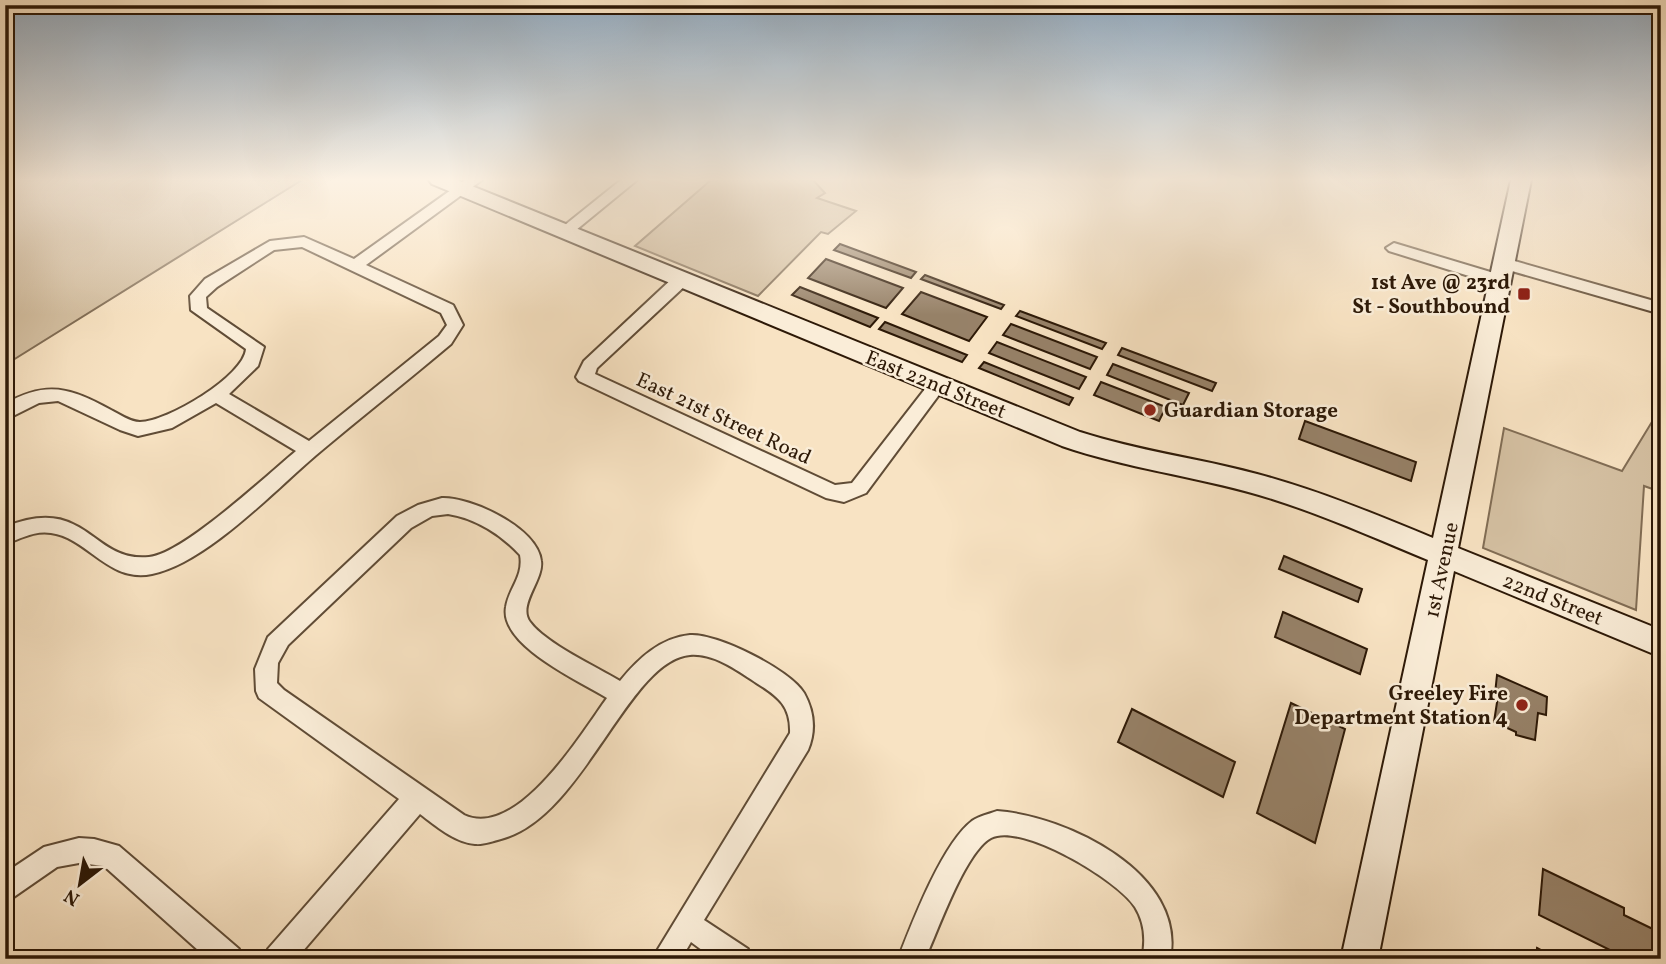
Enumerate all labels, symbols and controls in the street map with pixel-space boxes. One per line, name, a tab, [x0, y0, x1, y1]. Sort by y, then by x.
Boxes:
place label: 1st Ave @ 23rd St - Southbound	[1352, 269, 1510, 322]
marker: 1st Ave @ 23rd St - Southbound	[1516, 286, 1532, 302]
street label: East 22nd Street	[861, 344, 1010, 427]
street label: East 21st Street Road	[631, 366, 816, 473]
place label: Guardian Storage	[1164, 397, 1338, 426]
marker: Guardian Storage	[1142, 402, 1158, 418]
street label: 1st Avenue	[1418, 520, 1467, 621]
street label: 22nd Street	[1498, 567, 1607, 634]
place label: Greeley Fire Department Station 4	[1294, 680, 1508, 733]
marker: Greeley Fire Department Station 4	[1514, 697, 1530, 713]
north arrow	[46, 848, 116, 918]
text: N	[59, 882, 85, 912]

